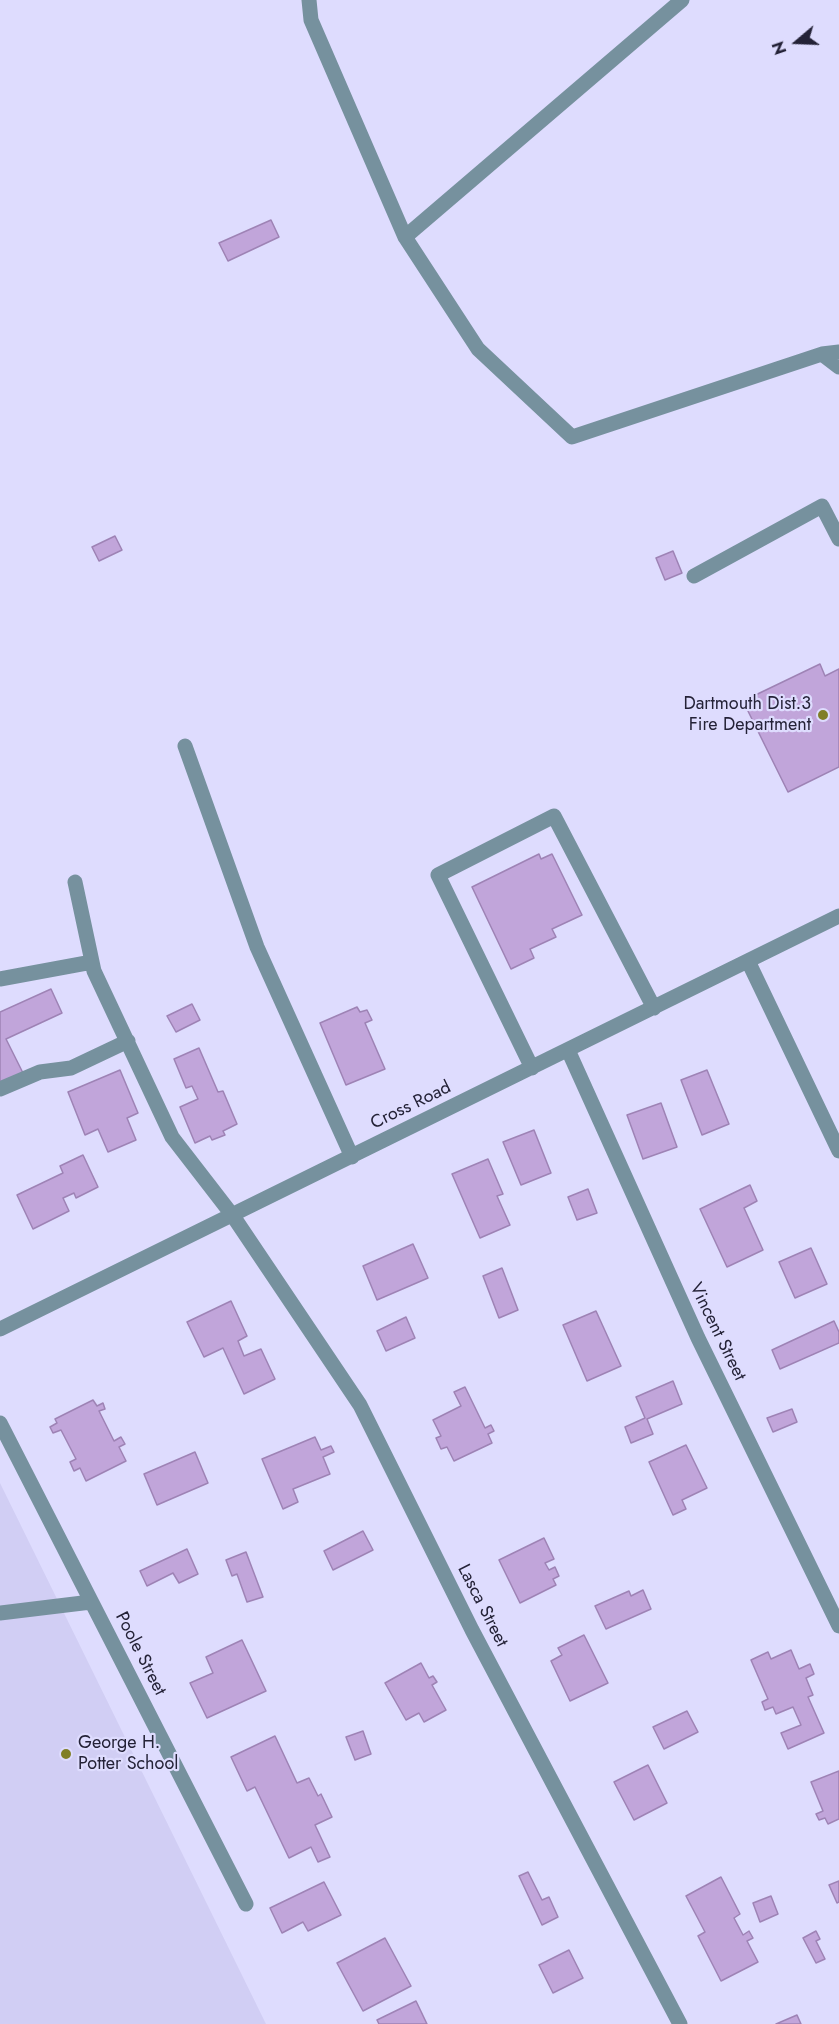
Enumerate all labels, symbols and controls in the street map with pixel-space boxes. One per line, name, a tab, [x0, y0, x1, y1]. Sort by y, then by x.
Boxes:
north arrow	[767, 12, 827, 72]
text: N	[767, 38, 792, 58]
place label: Dartmouth Dist.3 Fire Department	[683, 694, 811, 736]
marker: Dartmouth Dist.3 Fire Department	[816, 708, 830, 722]
street label: Cross Road	[367, 1077, 455, 1135]
street label: Vincent Street	[684, 1280, 750, 1384]
street label: Lasca Street	[452, 1561, 512, 1651]
street label: Poole Street	[110, 1609, 170, 1699]
place label: George H. Potter School	[78, 1733, 178, 1776]
marker: George H. Potter School	[59, 1747, 73, 1761]

